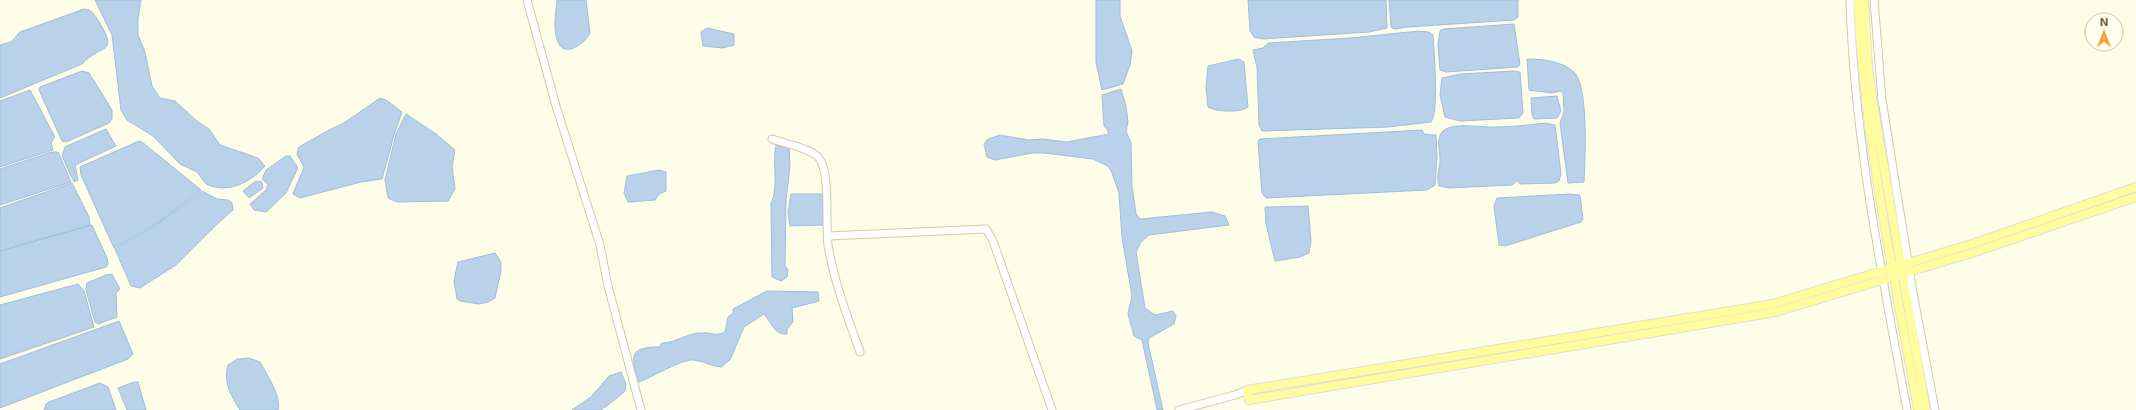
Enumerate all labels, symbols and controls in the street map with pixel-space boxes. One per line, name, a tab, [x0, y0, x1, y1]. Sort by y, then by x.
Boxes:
north arrow	[2084, 12, 2124, 52]
text: N	[2099, 16, 2109, 29]

